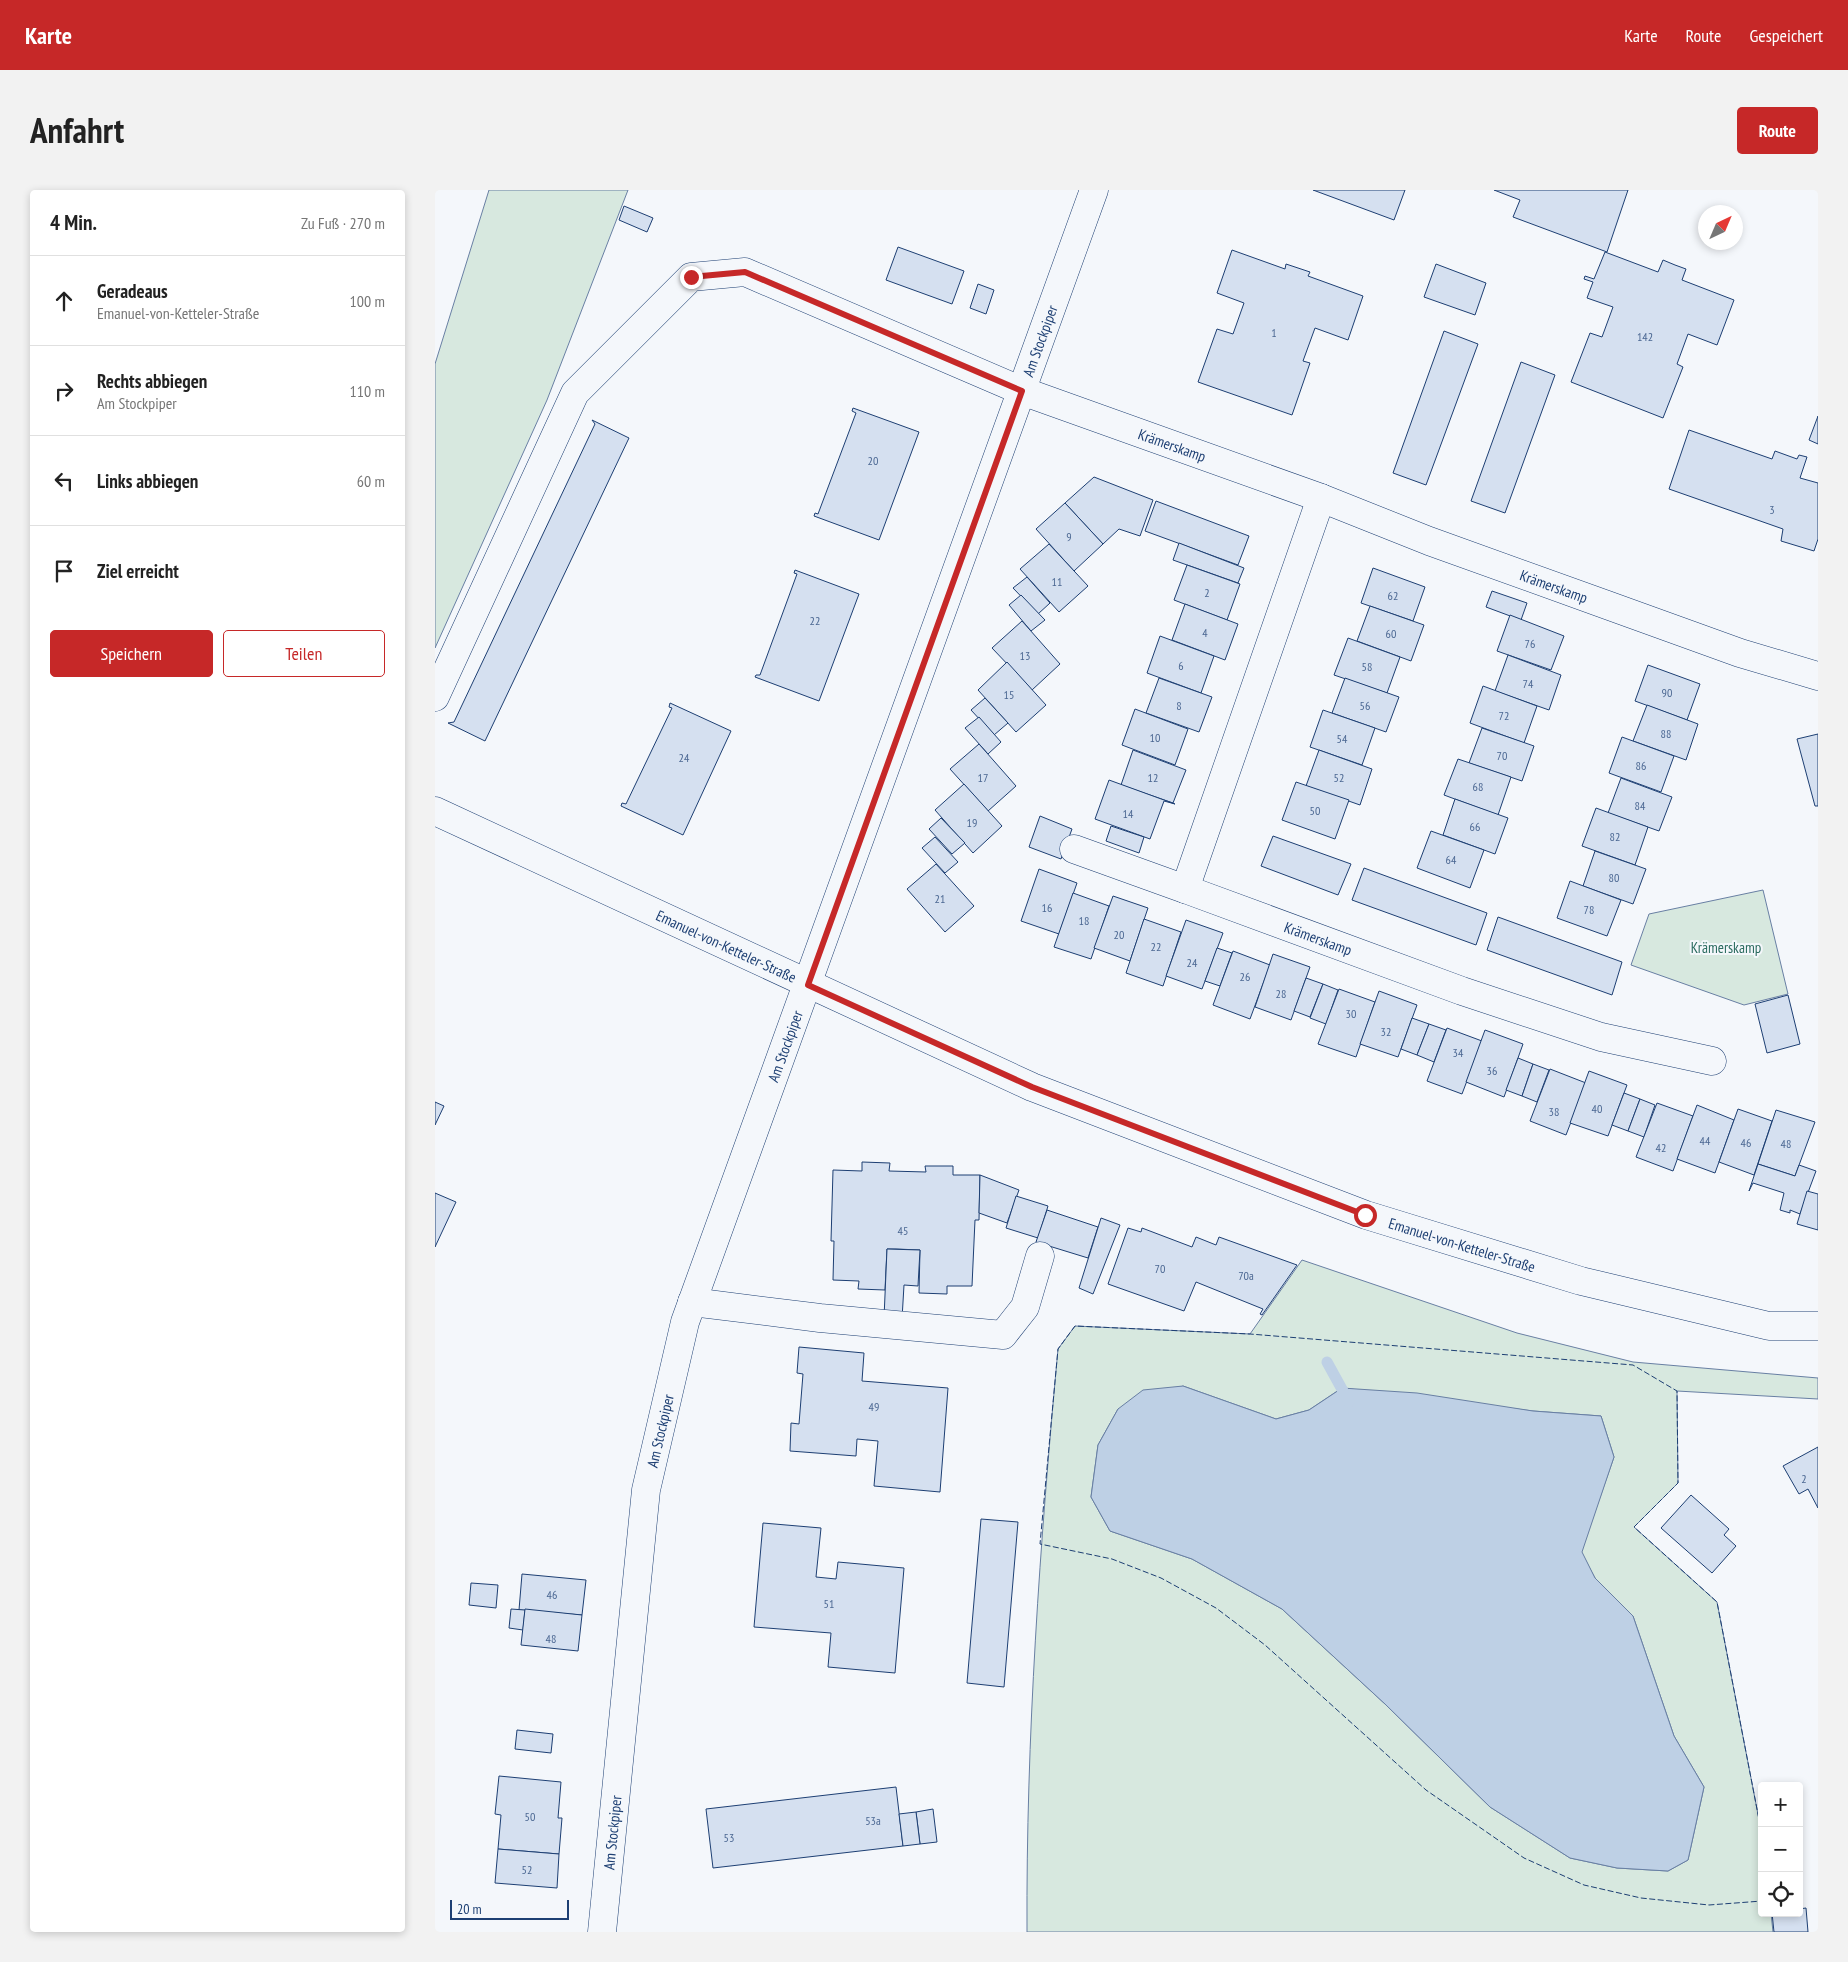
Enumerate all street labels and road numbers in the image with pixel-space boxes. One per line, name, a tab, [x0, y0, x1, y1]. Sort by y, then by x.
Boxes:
street label: Am Stockpiper	[1018, 302, 1061, 379]
street label: Krämerskamp	[1136, 424, 1209, 466]
street label: Krämerskamp	[1518, 565, 1590, 607]
street label: Emanuel-von-Ketteler-Straße	[653, 905, 800, 986]
street label: Krämerskamp	[1282, 917, 1355, 959]
street label: Am Stockpiper	[763, 1007, 807, 1085]
street label: Emanuel-von-Ketteler-Straße	[1386, 1213, 1538, 1276]
street label: Am Stockpiper	[642, 1391, 678, 1469]
street label: Am Stockpiper	[599, 1793, 625, 1871]

